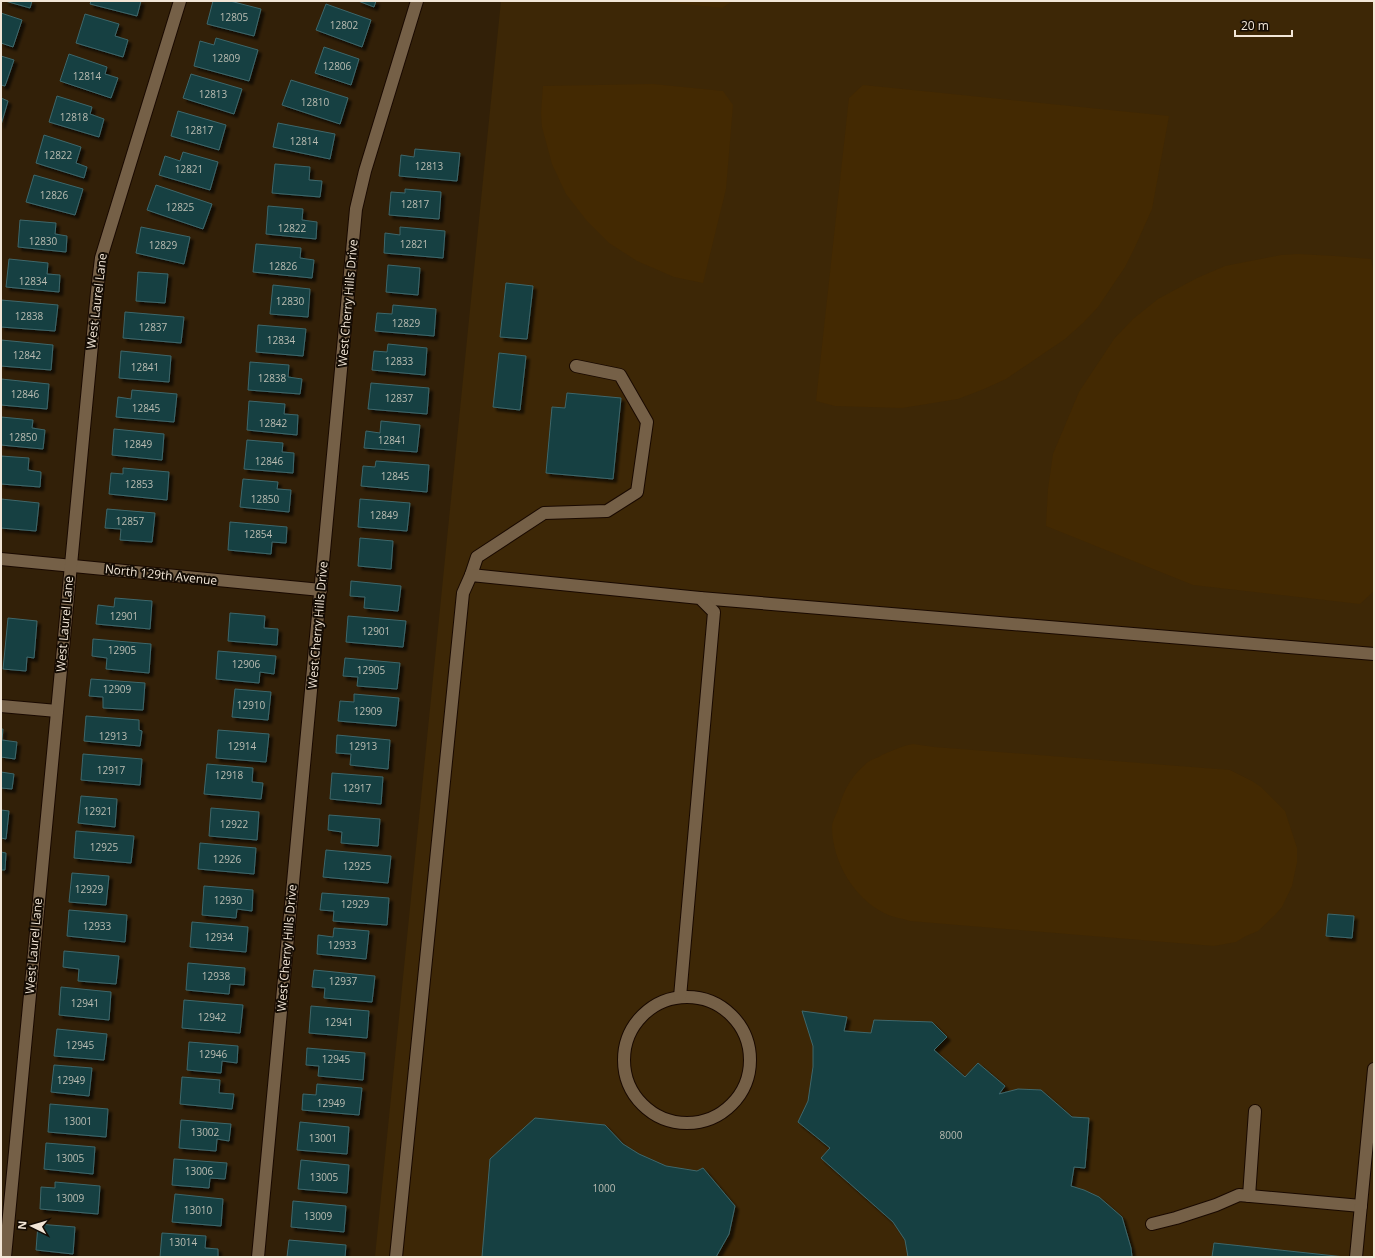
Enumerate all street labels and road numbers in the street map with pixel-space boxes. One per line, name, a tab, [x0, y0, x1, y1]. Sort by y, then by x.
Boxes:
street label: West Cherry Hills Drive	[333, 238, 362, 367]
street label: West Laurel Lane	[82, 252, 111, 350]
street label: North 129th Avenue	[104, 560, 218, 589]
street label: West Cherry Hills Drive	[303, 560, 332, 689]
street label: West Laurel Lane	[52, 575, 77, 673]
street label: West Cherry Hills Drive	[272, 883, 301, 1012]
street label: West Laurel Lane	[21, 897, 46, 995]

